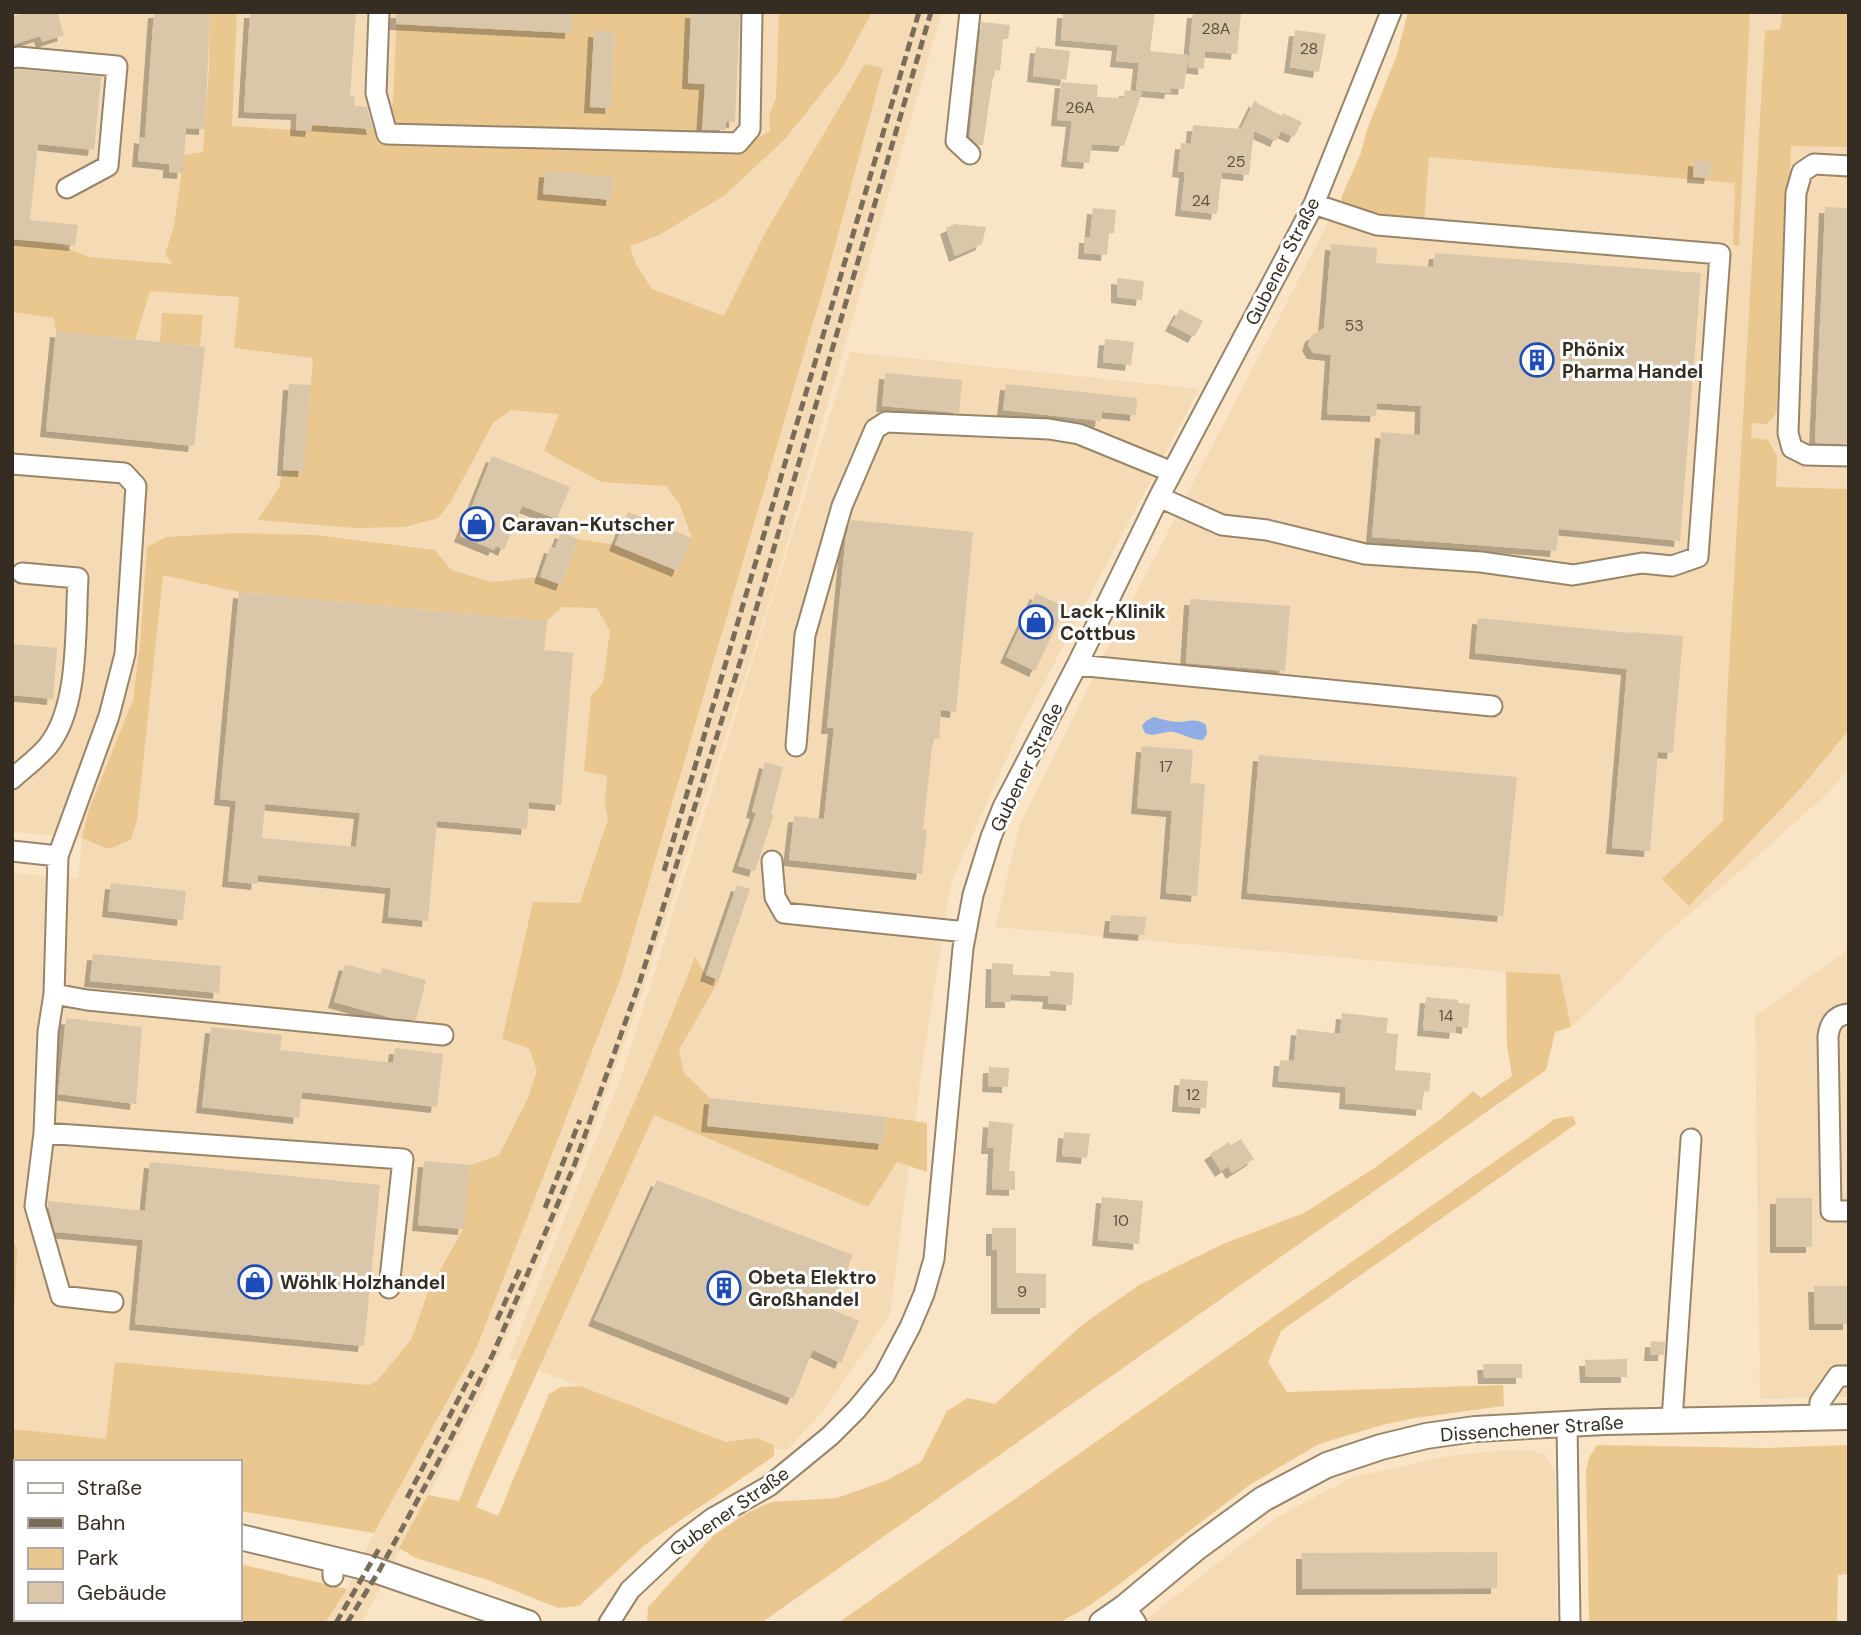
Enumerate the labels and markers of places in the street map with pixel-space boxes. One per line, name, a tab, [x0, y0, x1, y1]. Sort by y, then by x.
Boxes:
place label: Phönix Pharma Handel	[1562, 337, 1703, 384]
building icon: Phönix Pharma Handel	[1518, 341, 1556, 379]
shop icon: Caravan-Kutscher	[458, 505, 496, 543]
place label: Caravan-Kutscher	[502, 512, 675, 537]
place label: Lack-Klinik Cottbus	[1060, 599, 1166, 646]
shop icon: Lack-Klinik Cottbus	[1017, 603, 1055, 641]
shop icon: Wöhlk Holzhandel	[236, 1263, 274, 1301]
place label: Obeta Elektro Großhandel	[748, 1265, 876, 1312]
building icon: Obeta Elektro Großhandel	[705, 1269, 743, 1307]
place label: Wöhlk Holzhandel	[280, 1270, 445, 1295]

